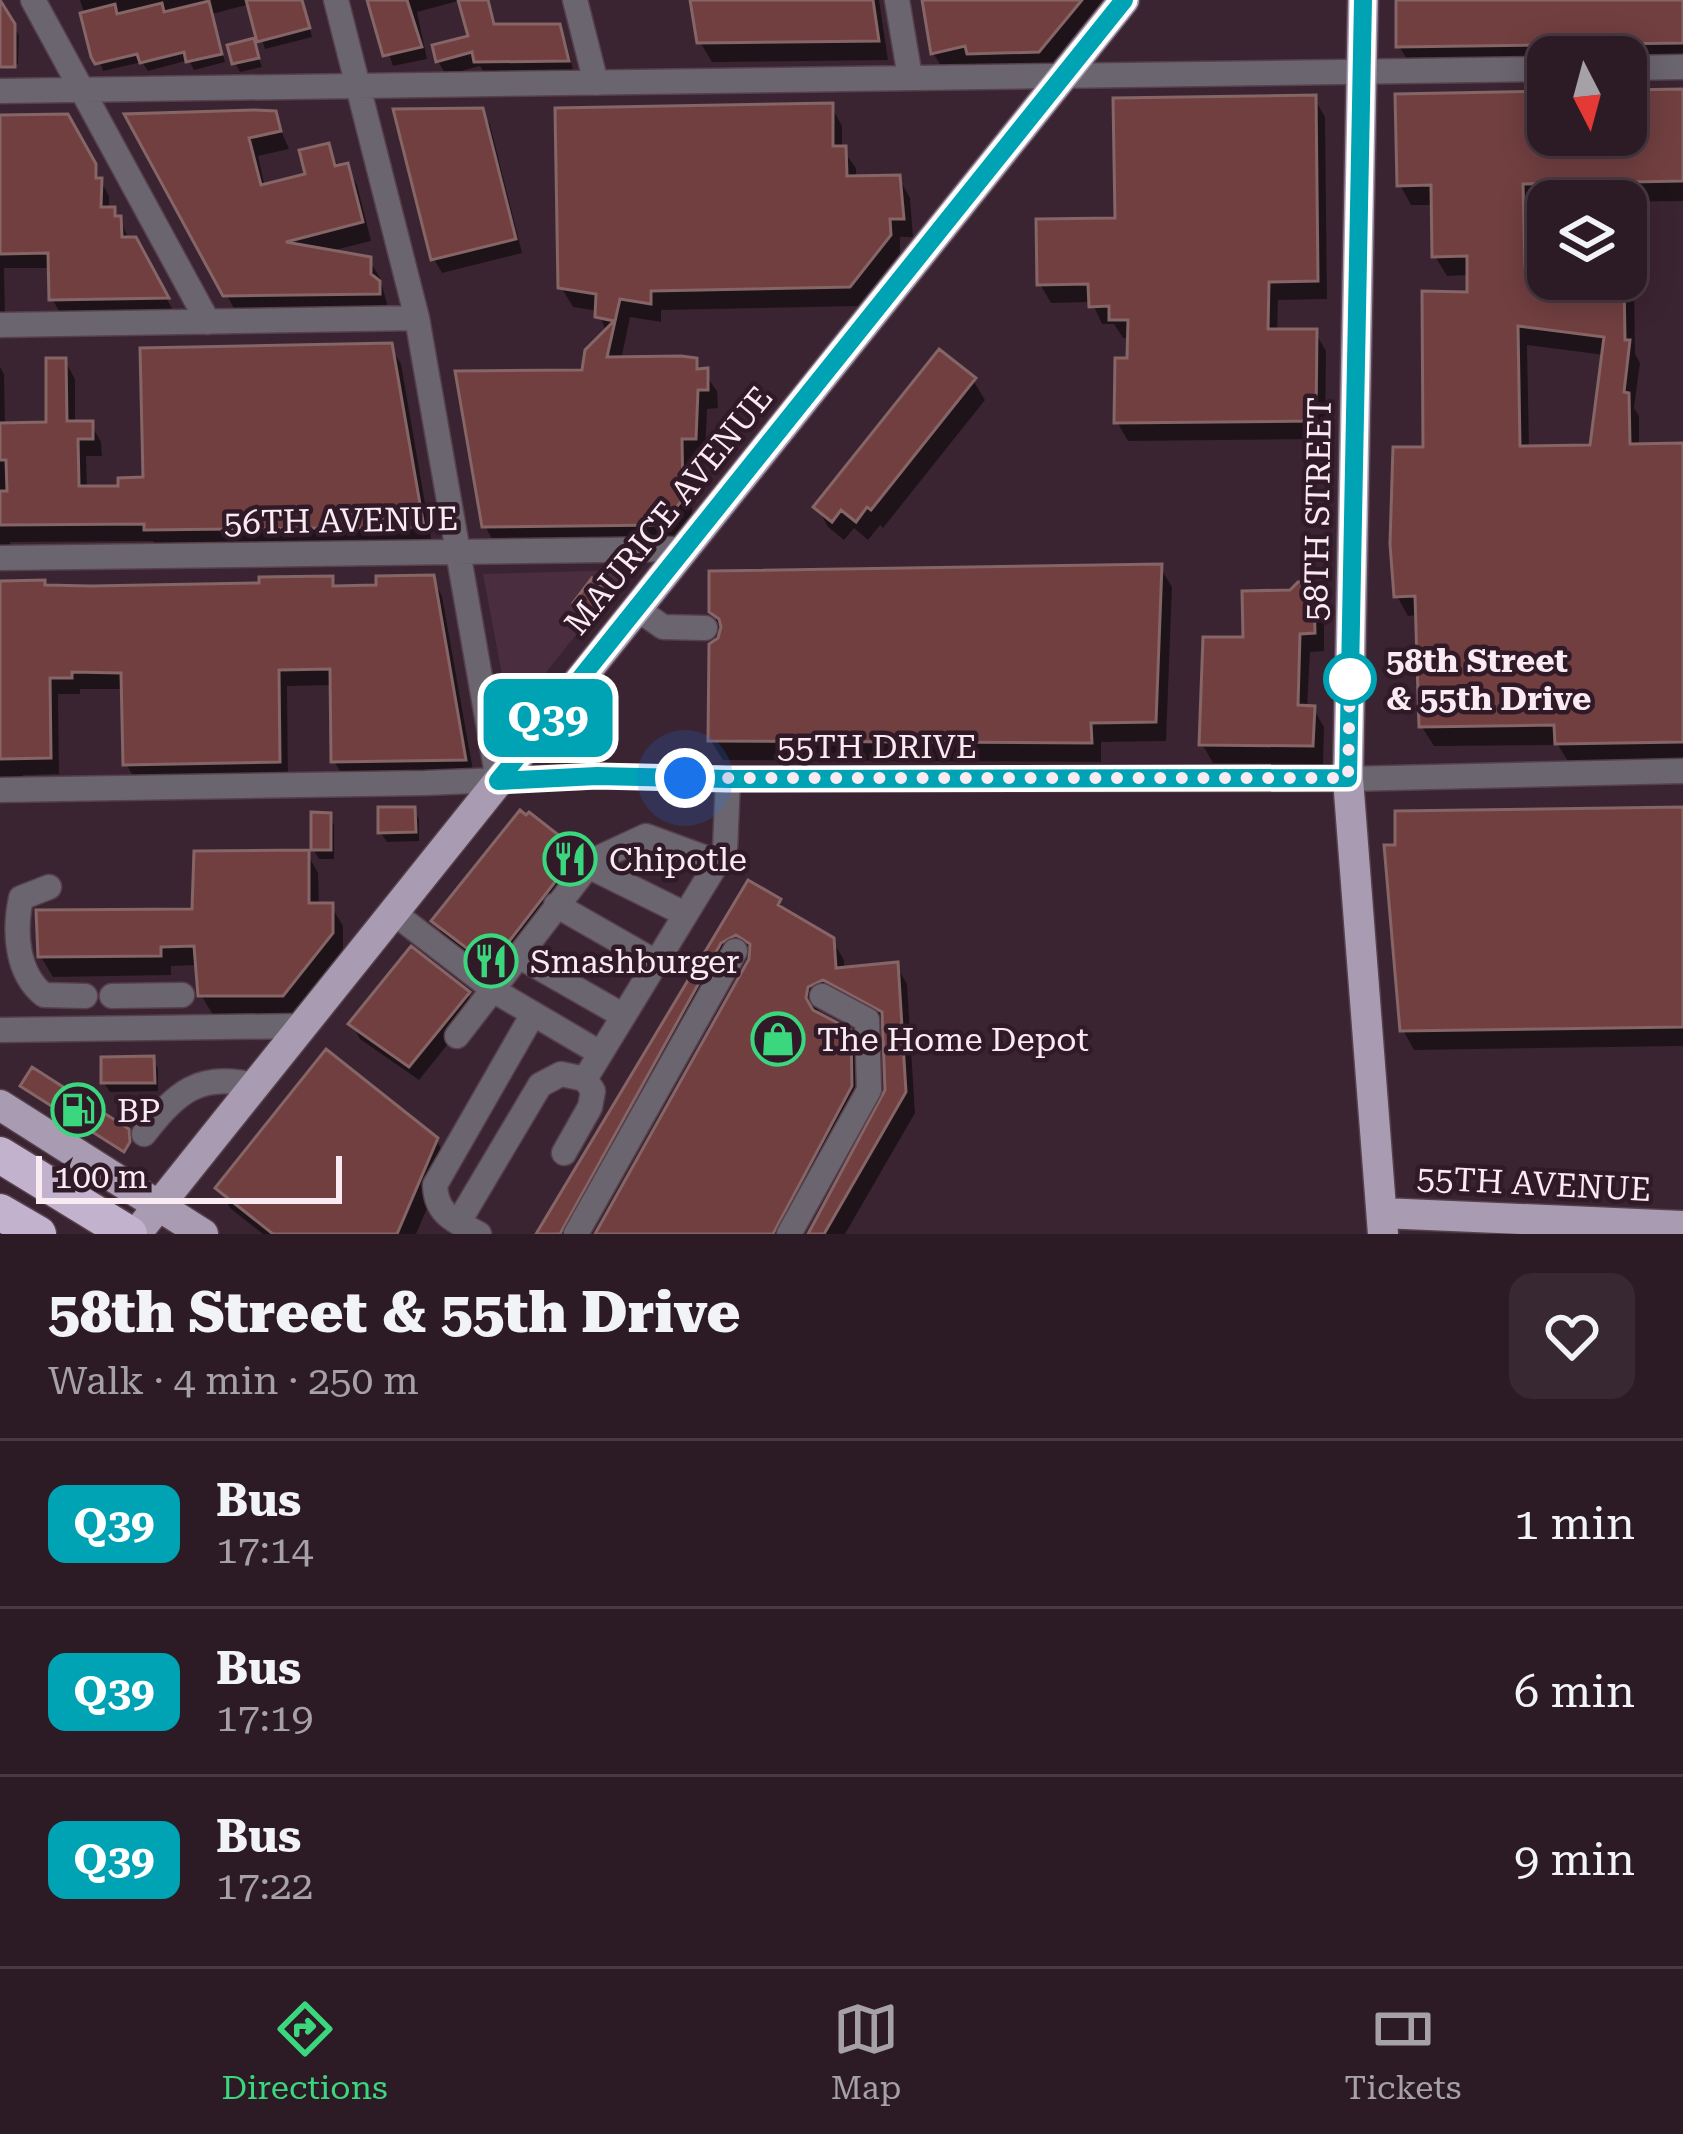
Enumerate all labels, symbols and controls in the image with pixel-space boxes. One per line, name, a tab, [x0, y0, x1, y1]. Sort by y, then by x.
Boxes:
north arrow	[1527, 36, 1647, 156]
map controls	[1527, 36, 1647, 300]
button: layers	[1527, 180, 1647, 300]
street label: MAURICE AVENUE	[556, 378, 780, 642]
street label: 58TH STREET	[1296, 397, 1339, 621]
street label: 56TH AVENUE	[223, 499, 459, 542]
place label: 58th Street & 55th Drive	[1386, 641, 1591, 718]
marker: 58th Street & 55th Drive	[1325, 654, 1375, 704]
line badge: Q39	[479, 679, 617, 757]
text: Q39	[508, 693, 588, 742]
street label: 55TH DRIVE	[777, 727, 977, 766]
your location	[655, 748, 715, 808]
restaurant icon: Chipotle	[542, 831, 598, 887]
place label: Chipotle	[609, 840, 747, 879]
restaurant icon: Smashburger	[463, 933, 519, 989]
place label: Smashburger	[530, 942, 740, 981]
shop icon: The Home Depot	[750, 1011, 806, 1067]
place label: The Home Depot	[817, 1020, 1089, 1059]
fuel station icon: BP	[50, 1082, 106, 1138]
place label: BP	[117, 1091, 160, 1130]
scale bar	[36, 1150, 342, 1203]
text: 100 m	[54, 1157, 148, 1196]
street label: 55TH AVENUE	[1416, 1158, 1652, 1209]
button: heart	[1509, 1273, 1635, 1399]
text: 58th Street & 55th Drive	[48, 1279, 741, 1346]
text: Walk · 4 min · 250 m	[48, 1358, 419, 1404]
text: Bus	[216, 1474, 301, 1527]
text: 1 min	[1514, 1497, 1635, 1550]
text: Q39	[74, 1499, 154, 1548]
text: 17:14	[216, 1527, 313, 1573]
text: Bus	[216, 1642, 301, 1695]
text: 6 min	[1514, 1665, 1635, 1718]
text: Q39	[74, 1667, 154, 1716]
text: 17:19	[216, 1695, 313, 1741]
text: Bus	[216, 1810, 301, 1863]
text: 9 min	[1514, 1833, 1635, 1886]
text: Q39	[74, 1835, 154, 1884]
text: 17:22	[216, 1863, 313, 1909]
tab: Directions	[222, 1996, 388, 2107]
tab: Map	[831, 1996, 901, 2107]
tab: Tickets	[1344, 1996, 1461, 2107]

